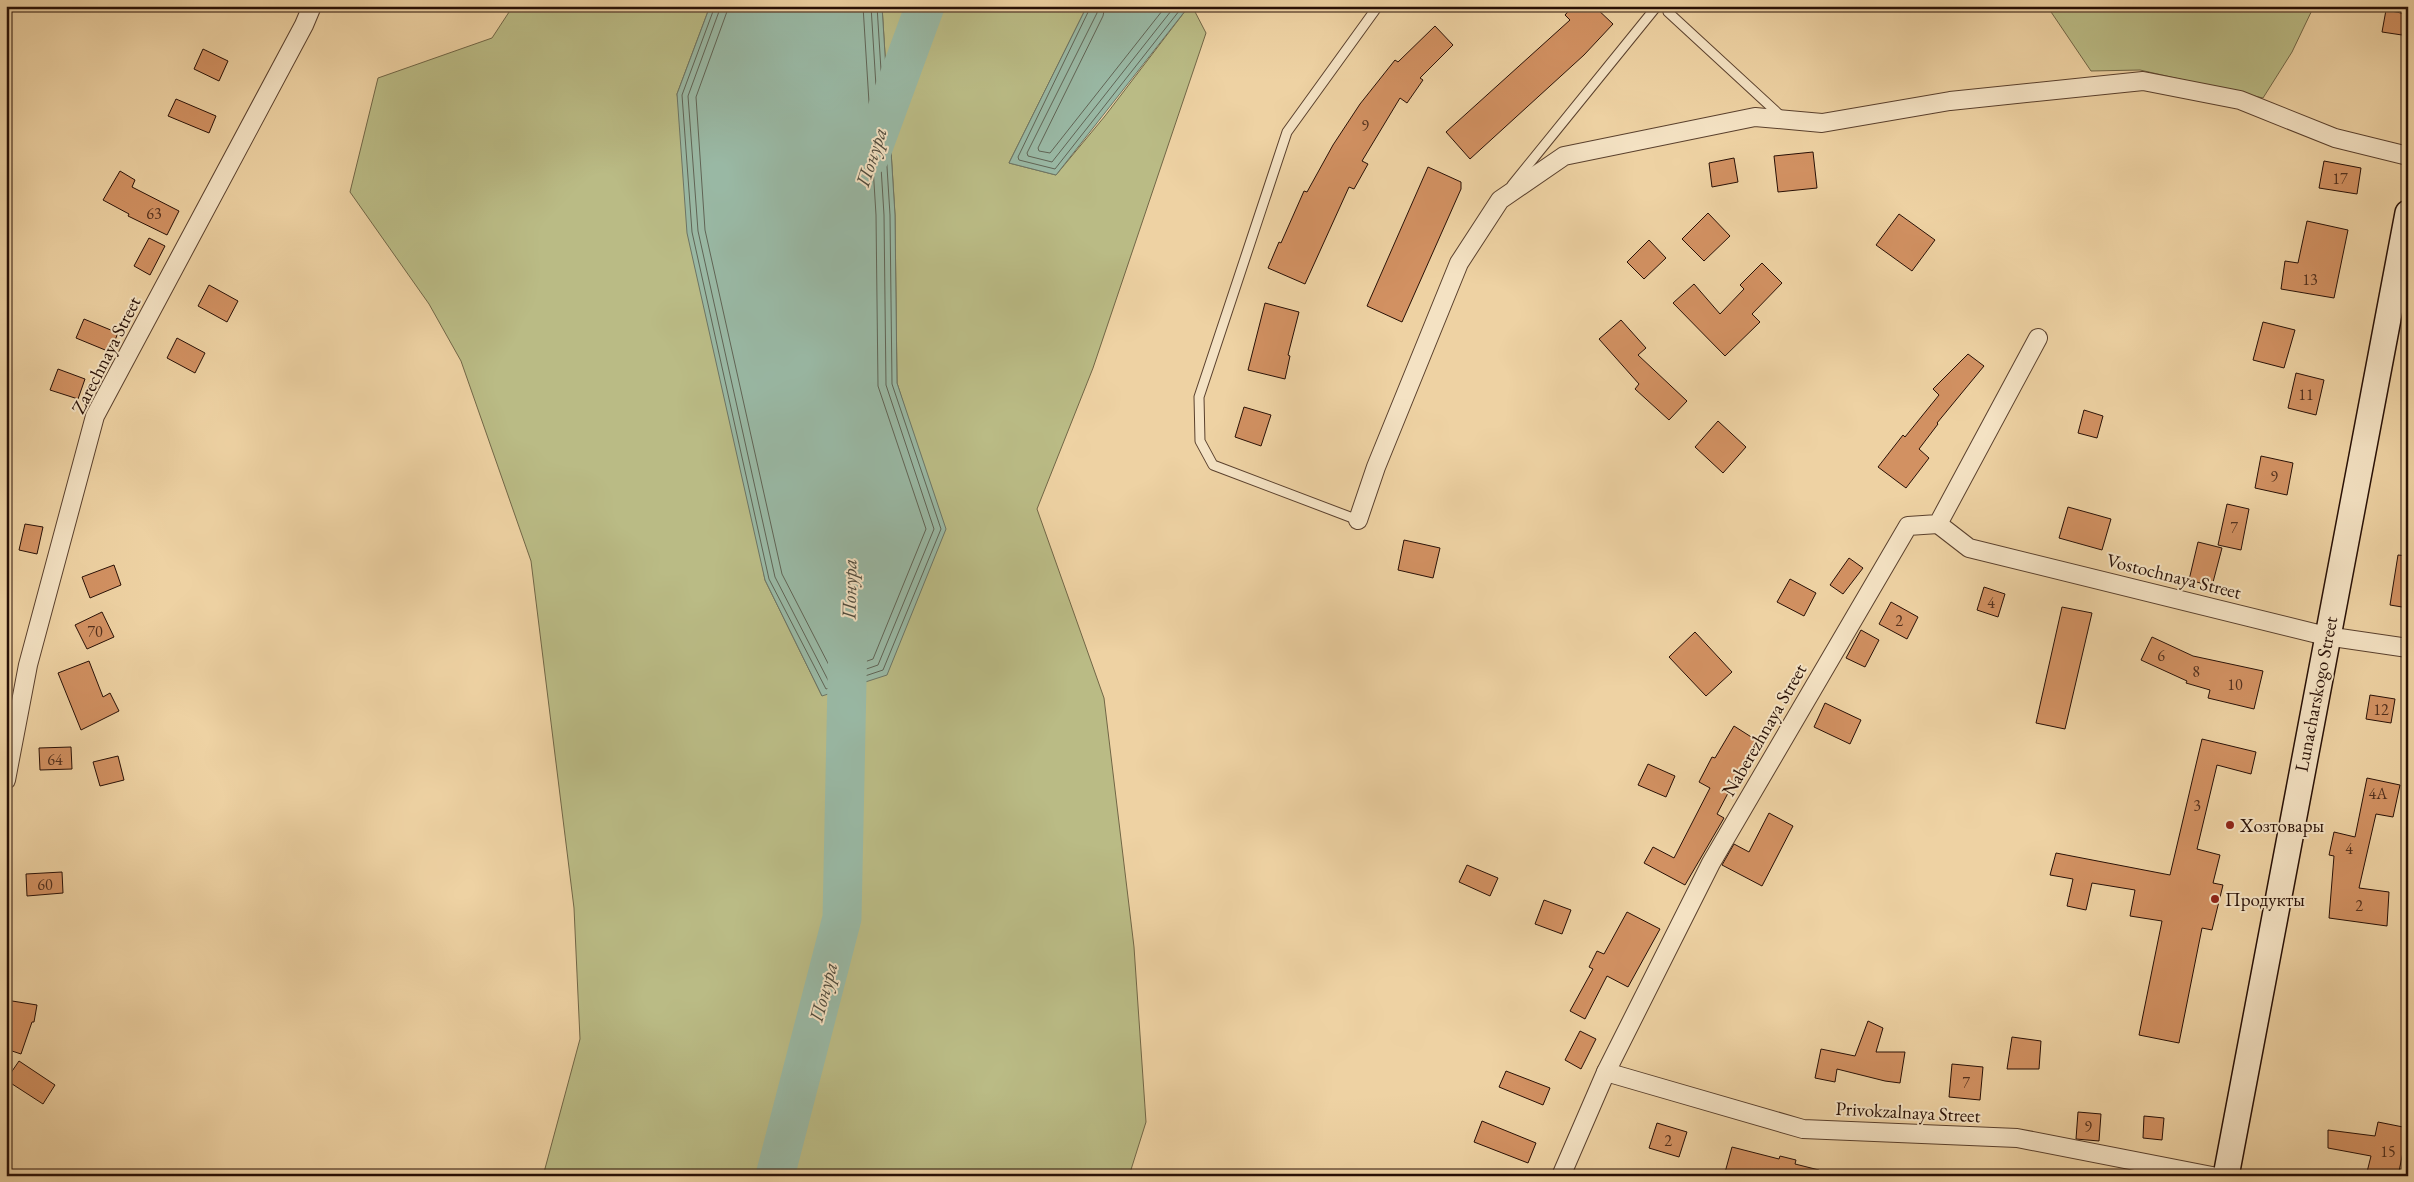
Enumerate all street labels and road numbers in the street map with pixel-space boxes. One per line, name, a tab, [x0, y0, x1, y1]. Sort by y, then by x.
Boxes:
street label: Zarechnaya Street	[66, 292, 146, 418]
street label: Vostochnaya Street	[2104, 547, 2244, 605]
street label: Lunacharskogo Street	[2289, 614, 2343, 774]
street label: Naberezhnaya Street	[1716, 659, 1812, 801]
street label: Privokzalnaya Street	[1835, 1096, 1981, 1128]

